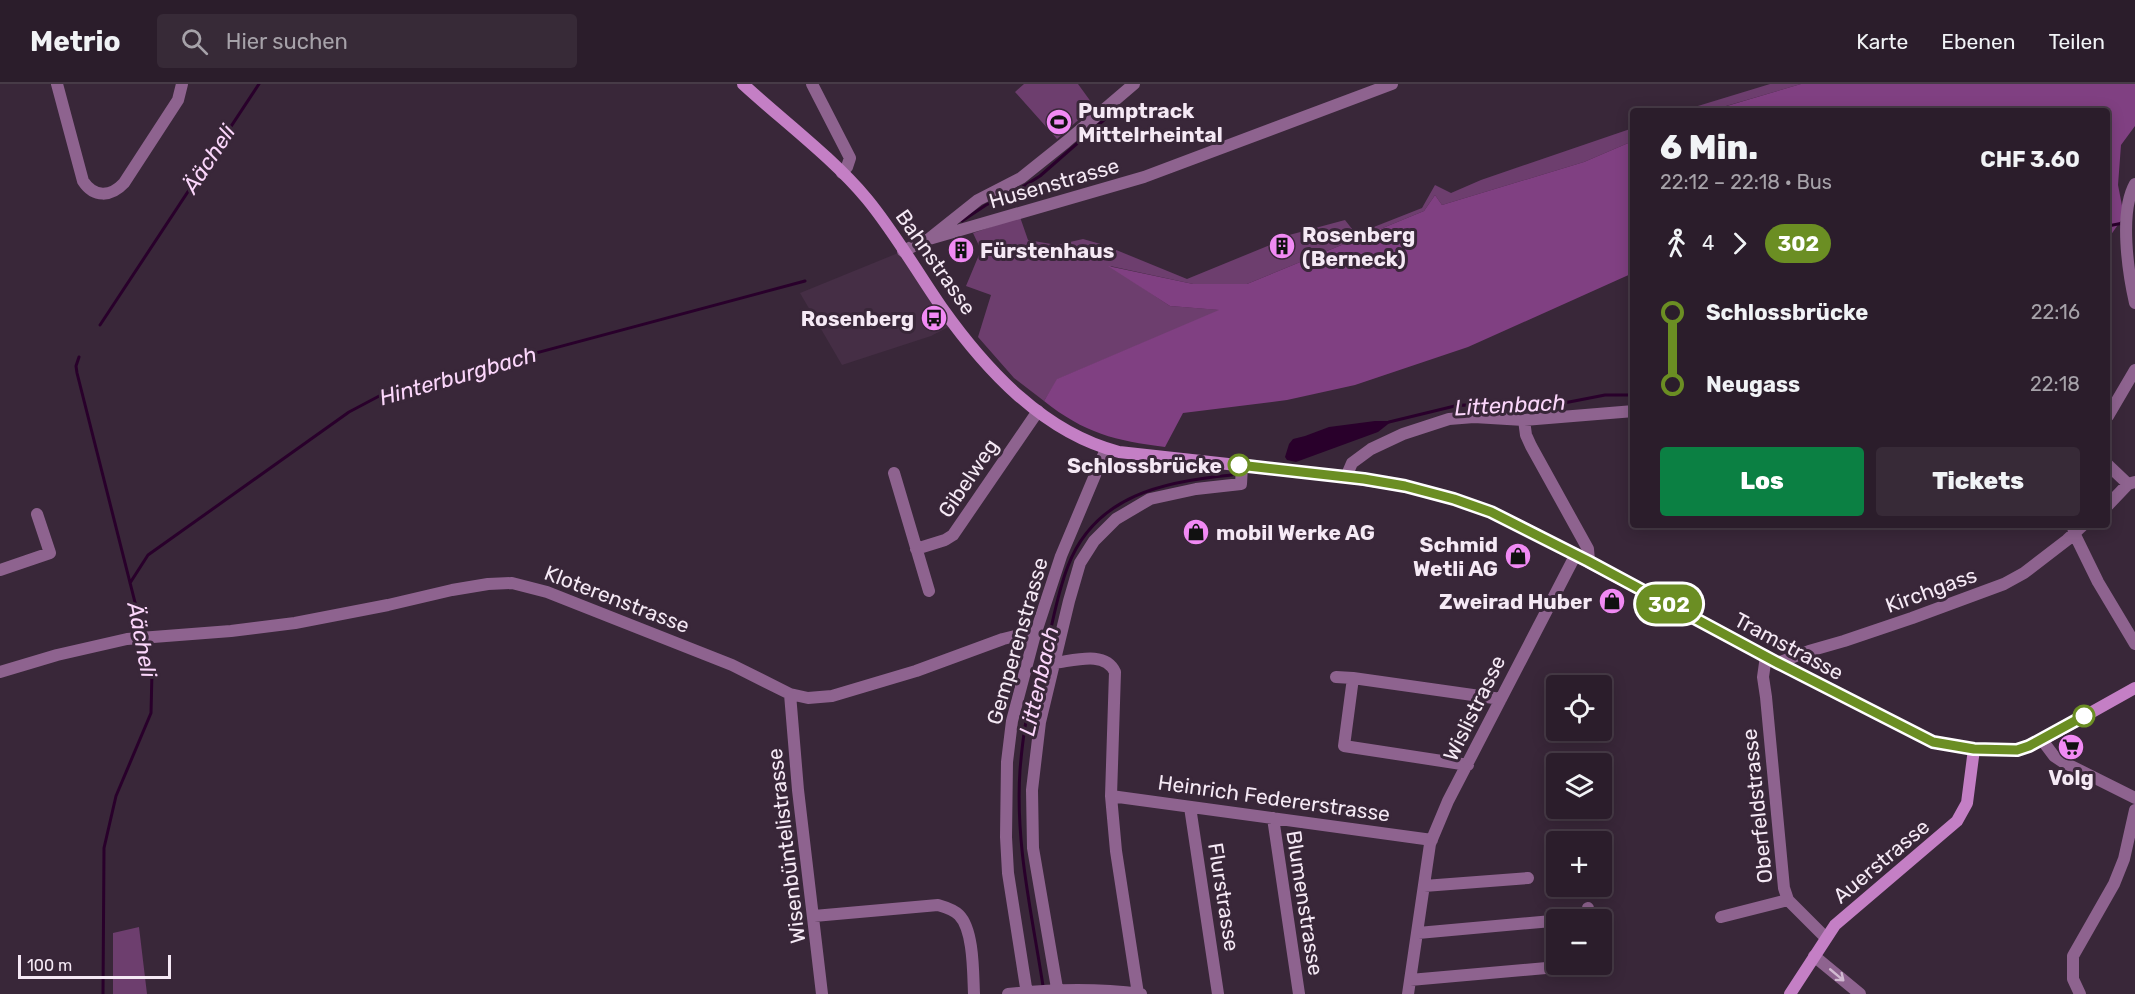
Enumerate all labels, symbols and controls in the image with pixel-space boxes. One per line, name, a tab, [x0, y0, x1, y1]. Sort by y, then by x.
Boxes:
search box	[157, 14, 577, 68]
text: Metrio	[30, 25, 121, 58]
icon: search	[178, 25, 211, 58]
text: Hier suchen	[226, 28, 348, 55]
text: Karte	[1856, 29, 1908, 54]
text: Ebenen	[1941, 29, 2015, 54]
text: Teilen	[2048, 29, 2105, 54]
place label: Pumptrack Mittelrheintal	[1078, 98, 1223, 147]
sports icon: Pumptrack Mittelrheintal	[1044, 107, 1074, 137]
water label: Äächeli	[176, 119, 241, 199]
text: 6 Min.	[1660, 128, 1758, 167]
text: CHF 3.60	[1980, 146, 2080, 173]
street label: Husenstrasse	[986, 152, 1122, 214]
text: 22:12 – 22:18 · Bus	[1660, 170, 1832, 194]
street label: Bahnstrasse	[891, 205, 981, 319]
place label: Rosenberg (Berneck)	[1302, 222, 1415, 271]
icon: walk	[1660, 227, 1693, 260]
icon: forward	[1723, 227, 1756, 260]
building icon: Rosenberg (Berneck)	[1267, 231, 1297, 261]
text: 4	[1702, 231, 1714, 255]
text: 302	[1777, 231, 1819, 256]
building icon: Fürstenhaus	[946, 235, 976, 265]
place label: Fürstenhaus	[980, 238, 1114, 263]
text: Schlossbrücke	[1706, 299, 1868, 326]
text: 22:16	[2031, 300, 2080, 324]
bus stop icon: Rosenberg	[919, 303, 949, 333]
place label: Rosenberg	[801, 306, 914, 331]
water label: Hinterburgbach	[376, 341, 540, 411]
text: Neugass	[1706, 371, 1800, 398]
text: 22:18	[2030, 372, 2080, 396]
water label: Littenbach	[1454, 389, 1566, 421]
street label: Gibelweg	[933, 434, 1003, 522]
button: Los	[1660, 447, 1864, 516]
button: Tickets	[1876, 447, 2080, 516]
place label: Schlossbrücke	[1067, 453, 1222, 478]
marker: Schlossbrücke	[1228, 454, 1250, 476]
shop icon: mobil Werke AG	[1181, 517, 1211, 547]
place label: mobil Werke AG	[1216, 520, 1375, 545]
place label: Schmid Wetli AG	[1413, 532, 1498, 581]
shop icon: Schmid Wetli AG	[1503, 541, 1533, 571]
street label: Gemperenstrasse	[981, 555, 1053, 727]
street label: Kloterenstrasse	[541, 560, 693, 638]
street label: Kirchgass	[1882, 562, 1980, 618]
line badge: 302	[1634, 584, 1704, 624]
shop icon: Zweirad Huber	[1597, 586, 1627, 616]
place label: Zweirad Huber	[1439, 589, 1592, 614]
text: 302	[1648, 592, 1690, 617]
water label: Äächeli	[121, 599, 163, 681]
street label: Tramstrasse	[1730, 607, 1848, 685]
water label: Littenbach	[1013, 624, 1065, 738]
street label: Wislistrasse	[1438, 651, 1510, 765]
map controls	[1546, 675, 1612, 975]
button: locate	[1546, 675, 1612, 741]
unlabelled marker	[2073, 705, 2095, 727]
street label: Oberfeldstrasse	[1736, 728, 1778, 884]
supermarket icon: Volg	[2056, 732, 2086, 762]
street label: Wisenbüntelistrasse	[762, 747, 810, 945]
button: layers	[1546, 753, 1612, 819]
place label: Volg	[2048, 765, 2094, 790]
street label: Heinrich Federerstrasse	[1156, 769, 1392, 827]
street label: Auerstrasse	[1828, 814, 1934, 908]
street label: Blumenstrasse	[1281, 829, 1329, 977]
button: +	[1546, 831, 1612, 897]
street label: Flurstrasse	[1203, 841, 1245, 953]
button: −	[1546, 909, 1612, 975]
scale bar	[18, 952, 171, 980]
text: 100 m	[27, 956, 72, 975]
one-way arrow	[1829, 968, 1845, 981]

